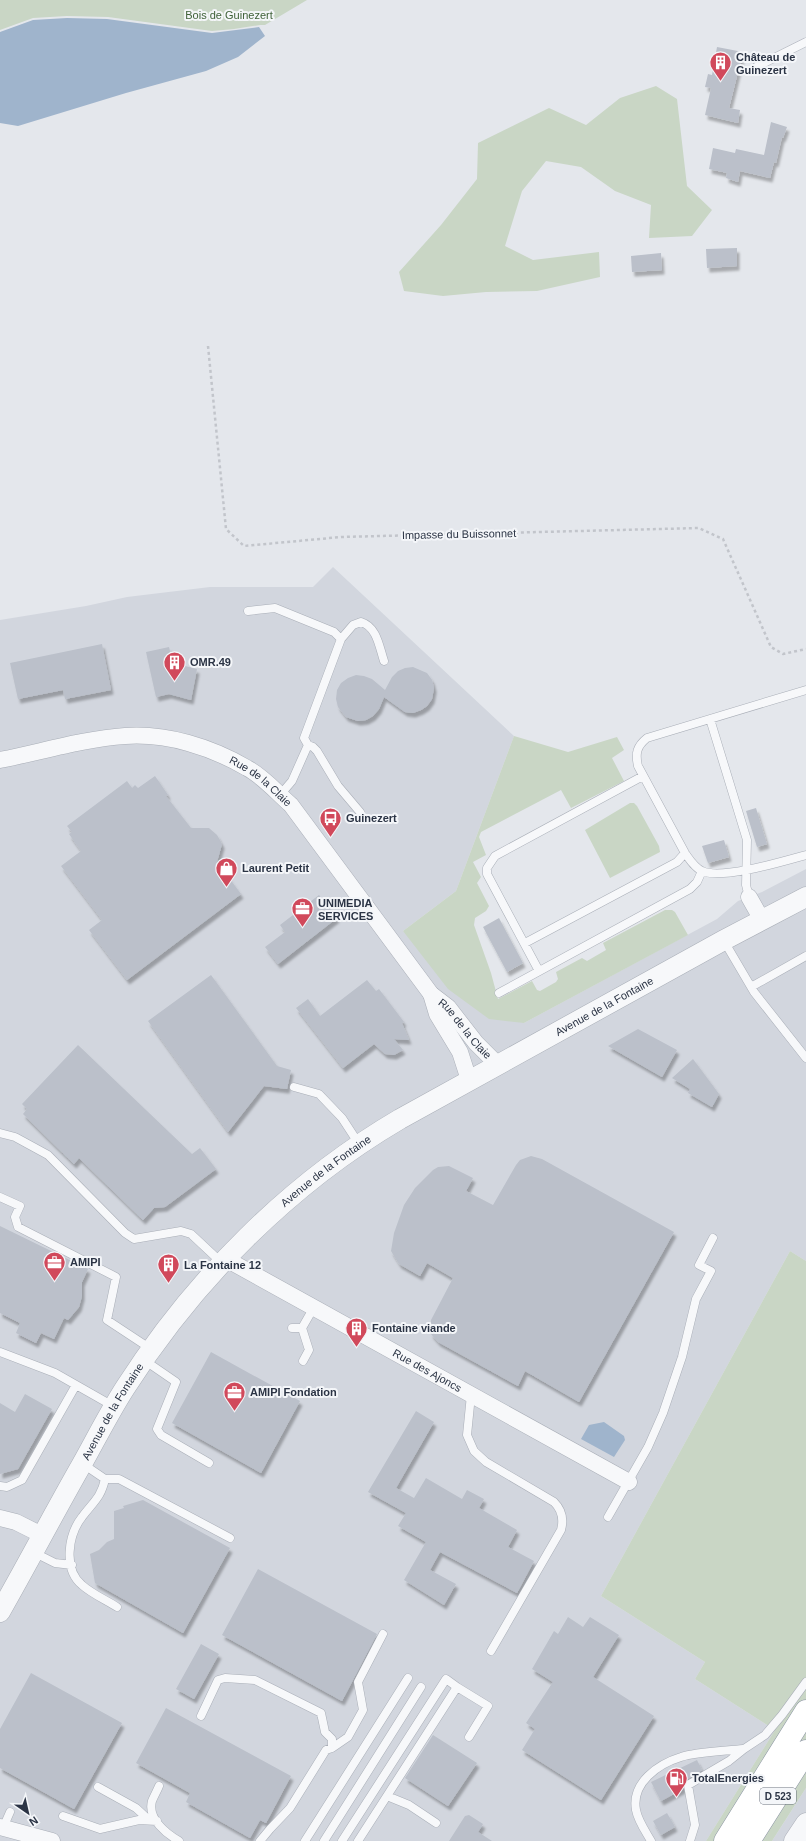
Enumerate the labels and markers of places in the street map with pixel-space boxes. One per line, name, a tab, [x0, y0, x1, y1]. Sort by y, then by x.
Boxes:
building icon: Château de Guinezert	[707, 50, 733, 83]
place label: Château de Guinezert	[736, 51, 795, 76]
building icon: OMR.49	[161, 649, 187, 682]
place label: OMR.49	[190, 656, 231, 668]
bus stop icon: Guinezert	[317, 805, 343, 838]
place label: Guinezert	[346, 812, 397, 824]
shop icon: Laurent Petit	[214, 855, 240, 888]
place label: Laurent Petit	[242, 862, 310, 874]
office icon: UNIMEDIA SERVICES	[290, 896, 316, 929]
place label: UNIMEDIA SERVICES	[318, 897, 373, 922]
office icon: AMIPI	[42, 1249, 68, 1282]
building icon: La Fontaine 12	[155, 1252, 181, 1285]
place label: AMIPI	[70, 1256, 101, 1268]
place label: La Fontaine 12	[184, 1259, 261, 1271]
building icon: Fontaine viande	[343, 1315, 369, 1348]
place label: Fontaine viande	[372, 1322, 456, 1334]
office icon: AMIPI Fondation	[222, 1379, 248, 1412]
place label: AMIPI Fondation	[250, 1386, 337, 1398]
fuel station icon: TotalEnergies	[663, 1765, 689, 1798]
place label: TotalEnergies	[692, 1772, 764, 1784]

